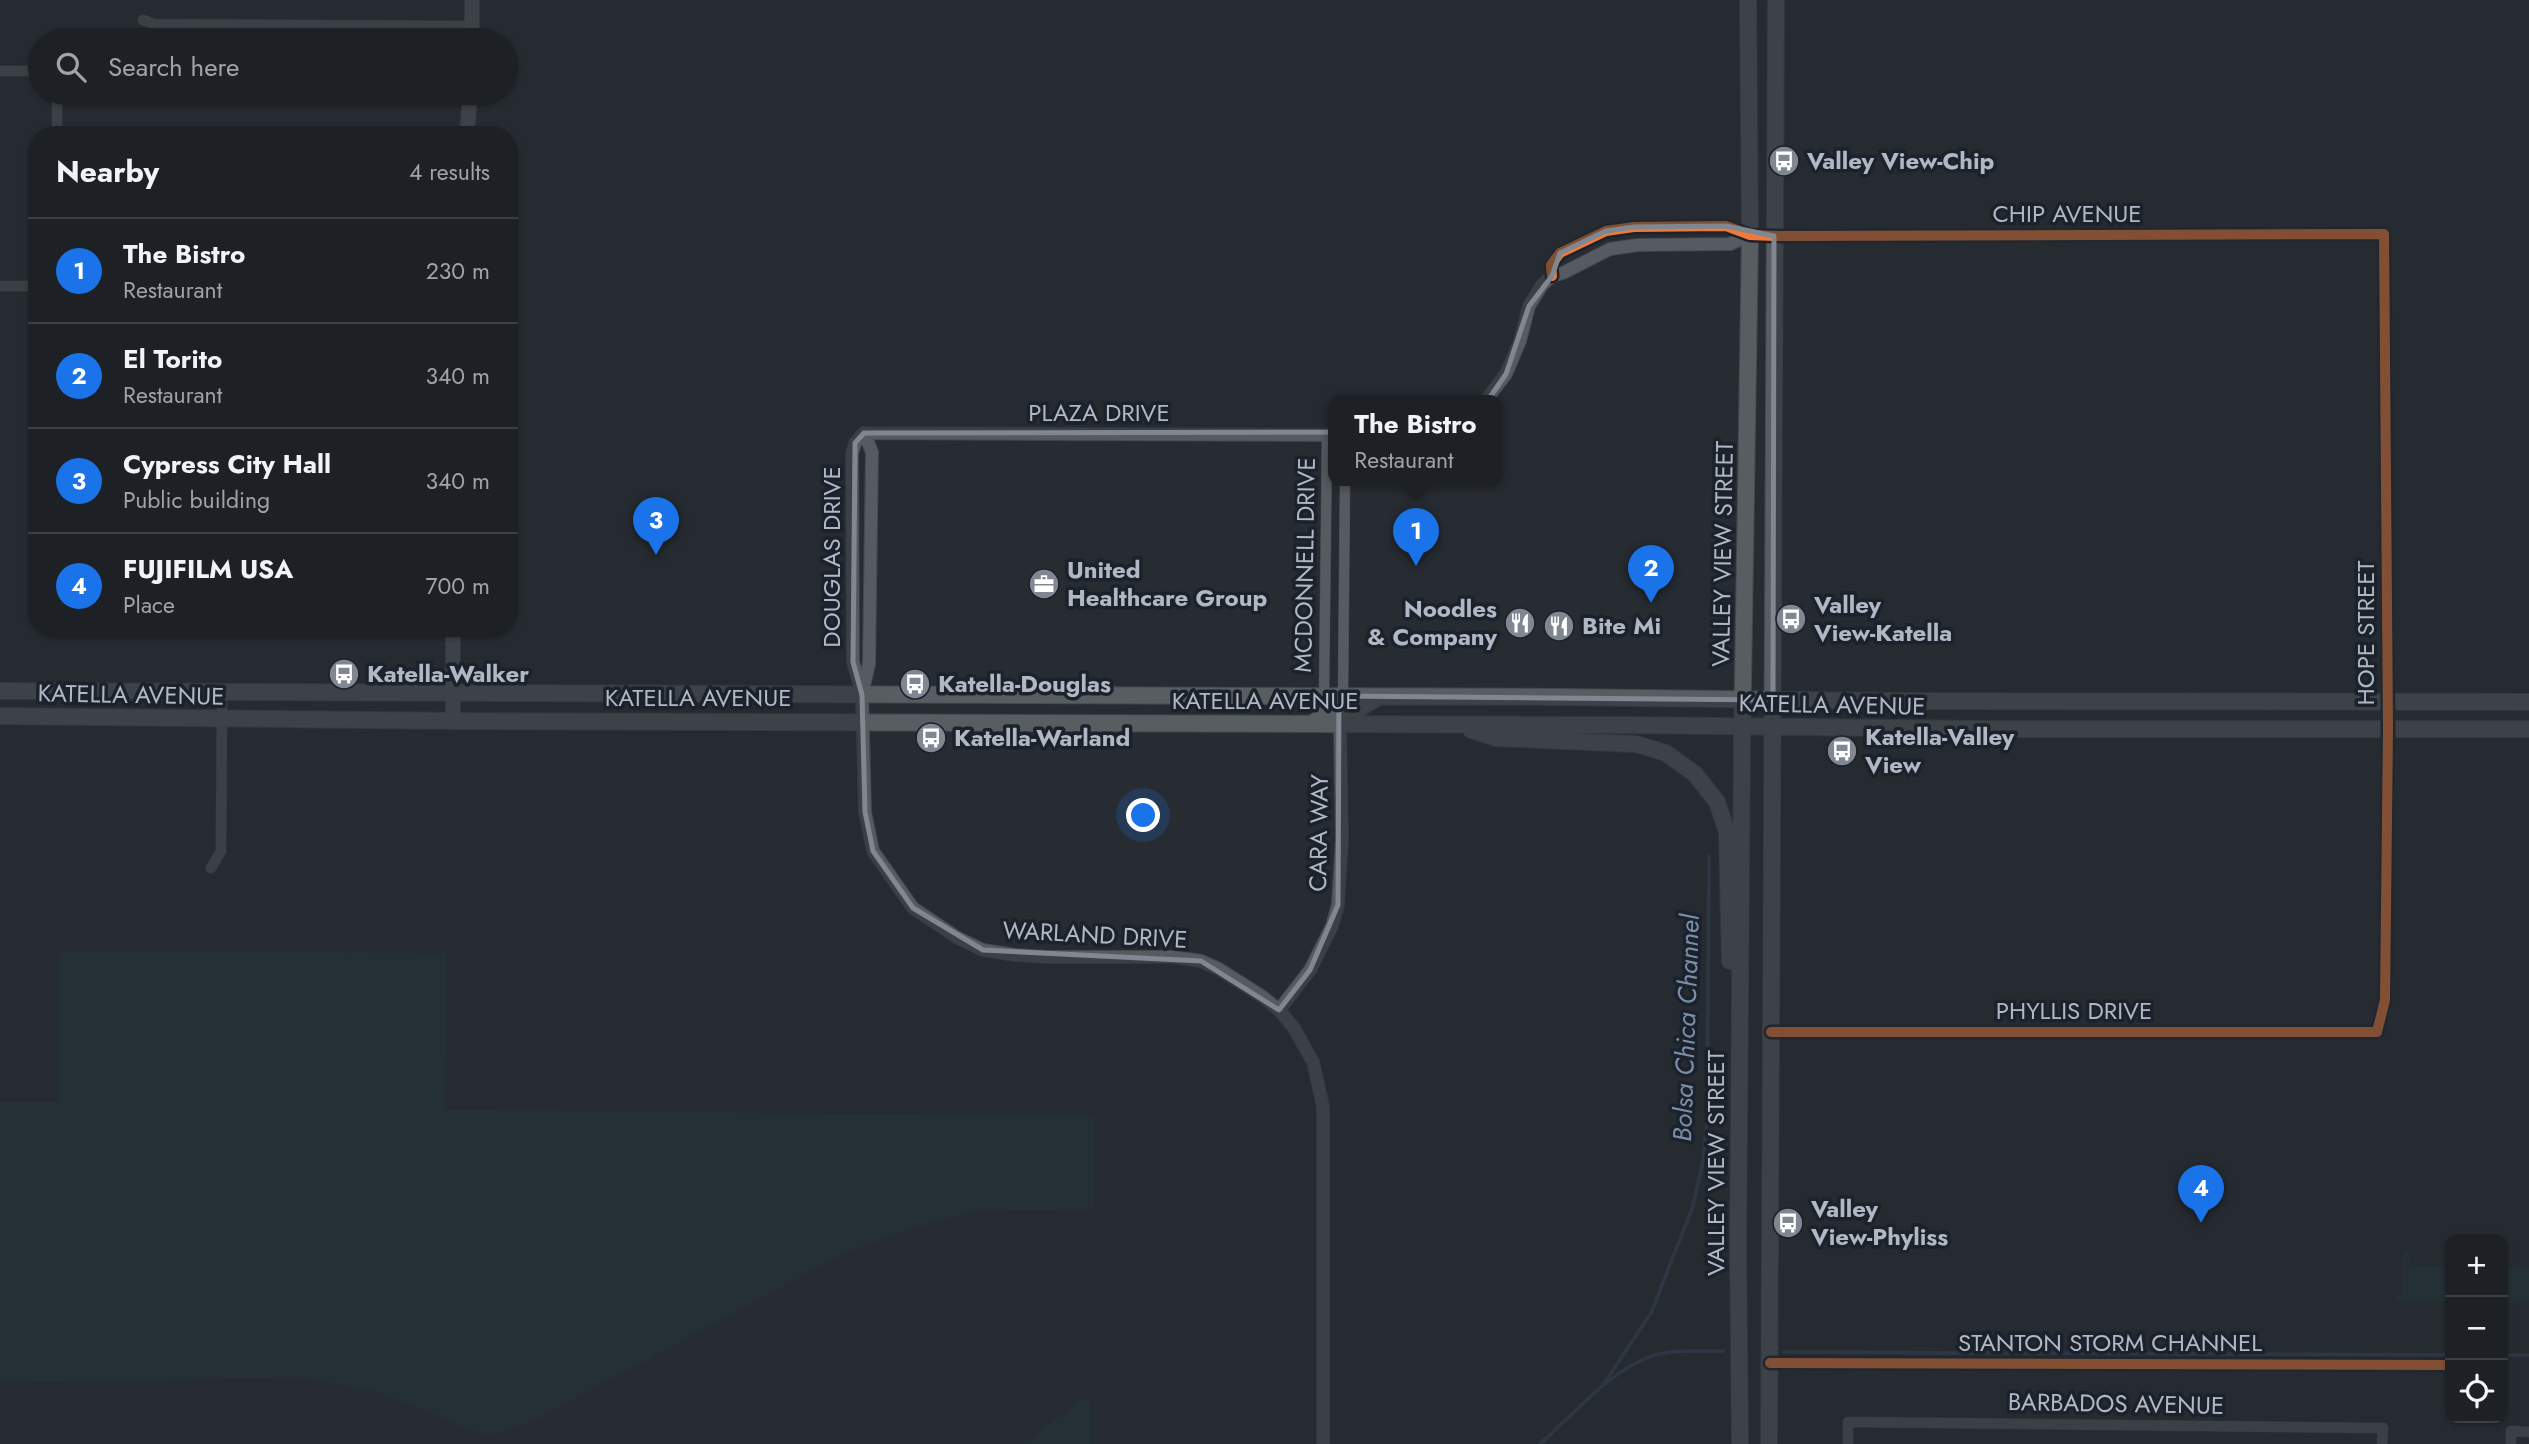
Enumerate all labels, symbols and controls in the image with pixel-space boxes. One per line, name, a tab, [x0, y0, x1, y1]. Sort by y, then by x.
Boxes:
search box	[28, 28, 518, 105]
icon: search	[52, 48, 90, 86]
text: Search here	[108, 48, 240, 86]
place label: Valley View-Chip	[1806, 143, 1995, 178]
bus stop icon: Valley View-Chip	[1767, 144, 1801, 178]
text: Nearby	[56, 150, 159, 193]
text: 4 results	[409, 155, 490, 189]
street label: CHIP AVENUE	[1992, 196, 2142, 231]
text: The Bistro	[123, 235, 245, 273]
text: 1	[73, 254, 85, 288]
text: 230 m	[426, 254, 490, 288]
text: Restaurant	[123, 273, 222, 307]
text: El Torito	[123, 340, 222, 378]
text: 2	[71, 359, 87, 393]
text: 340 m	[425, 359, 490, 393]
text: Restaurant	[123, 378, 222, 412]
street label: PLAZA DRIVE	[1028, 395, 1170, 430]
popup	[1328, 395, 1503, 486]
text: The Bistro	[1354, 405, 1477, 443]
street label: VALLEY VIEW STREET	[1703, 441, 1742, 667]
text: Restaurant	[1354, 443, 1454, 477]
text: Cypress City Hall	[123, 445, 331, 483]
street label: MCDONNELL DRIVE	[1285, 457, 1324, 673]
text: 3	[72, 464, 86, 498]
text: 340 m	[425, 464, 490, 498]
street label: DOUGLAS DRIVE	[814, 466, 849, 648]
text: Public building	[123, 483, 270, 517]
pin: 3	[633, 497, 679, 555]
pin: 1	[1393, 508, 1439, 566]
pin: 2	[1628, 545, 1674, 603]
text: FUJIFILM USA	[123, 550, 293, 588]
place label: United Healthcare Group	[1067, 552, 1268, 615]
street label: HOPE STREET	[2348, 561, 2383, 705]
office icon: United Healthcare Group	[1027, 567, 1061, 601]
text: 4	[71, 569, 87, 603]
text: 700 m	[425, 569, 490, 603]
place label: Valley View-Katella	[1813, 587, 1952, 650]
text: Place	[123, 588, 175, 622]
place label: Noodles & Company	[1367, 591, 1497, 654]
bus stop icon: Valley View-Katella	[1774, 602, 1808, 636]
restaurant icon: Noodles & Company	[1503, 606, 1537, 640]
place label: Bite Mi	[1582, 608, 1661, 643]
restaurant icon: Bite Mi	[1542, 609, 1576, 643]
place label: Katella-Walker	[367, 656, 529, 691]
bus stop icon: Katella-Walker	[327, 657, 361, 691]
place label: Katella-Douglas	[938, 666, 1111, 701]
bus stop icon: Katella-Douglas	[898, 667, 932, 701]
street label: KATELLA AVENUE	[37, 675, 225, 714]
street label: KATELLA AVENUE	[605, 680, 791, 715]
street label: KATELLA AVENUE	[1172, 683, 1358, 718]
street label: KATELLA AVENUE	[1738, 685, 1926, 724]
place label: Katella-Valley View	[1864, 719, 2015, 782]
place label: Katella-Warland	[954, 720, 1130, 755]
bus stop icon: Katella-Warland	[914, 721, 948, 755]
bus stop icon: Katella-Valley View	[1825, 734, 1859, 768]
street label: CARA WAY	[1300, 773, 1337, 892]
your location	[1126, 798, 1160, 832]
street label: WARLAND DRIVE	[1002, 912, 1188, 957]
water label: Bolsa Chica Channel	[1663, 912, 1709, 1142]
street label: PHYLLIS DRIVE	[1996, 993, 2152, 1028]
street label: VALLEY VIEW STREET	[1698, 1050, 1733, 1276]
pin: 4	[2178, 1165, 2224, 1223]
place label: Valley View-Phyliss	[1810, 1191, 1948, 1254]
bus stop icon: Valley View-Phyliss	[1771, 1206, 1805, 1240]
map controls	[2445, 1234, 2508, 1423]
button: +	[2445, 1234, 2508, 1297]
button: −	[2445, 1297, 2508, 1360]
street label: STANTON STORM CHANNEL	[1958, 1325, 2262, 1360]
button: locate	[2445, 1360, 2508, 1423]
street label: BARBADOS AVENUE	[2008, 1384, 2224, 1423]

